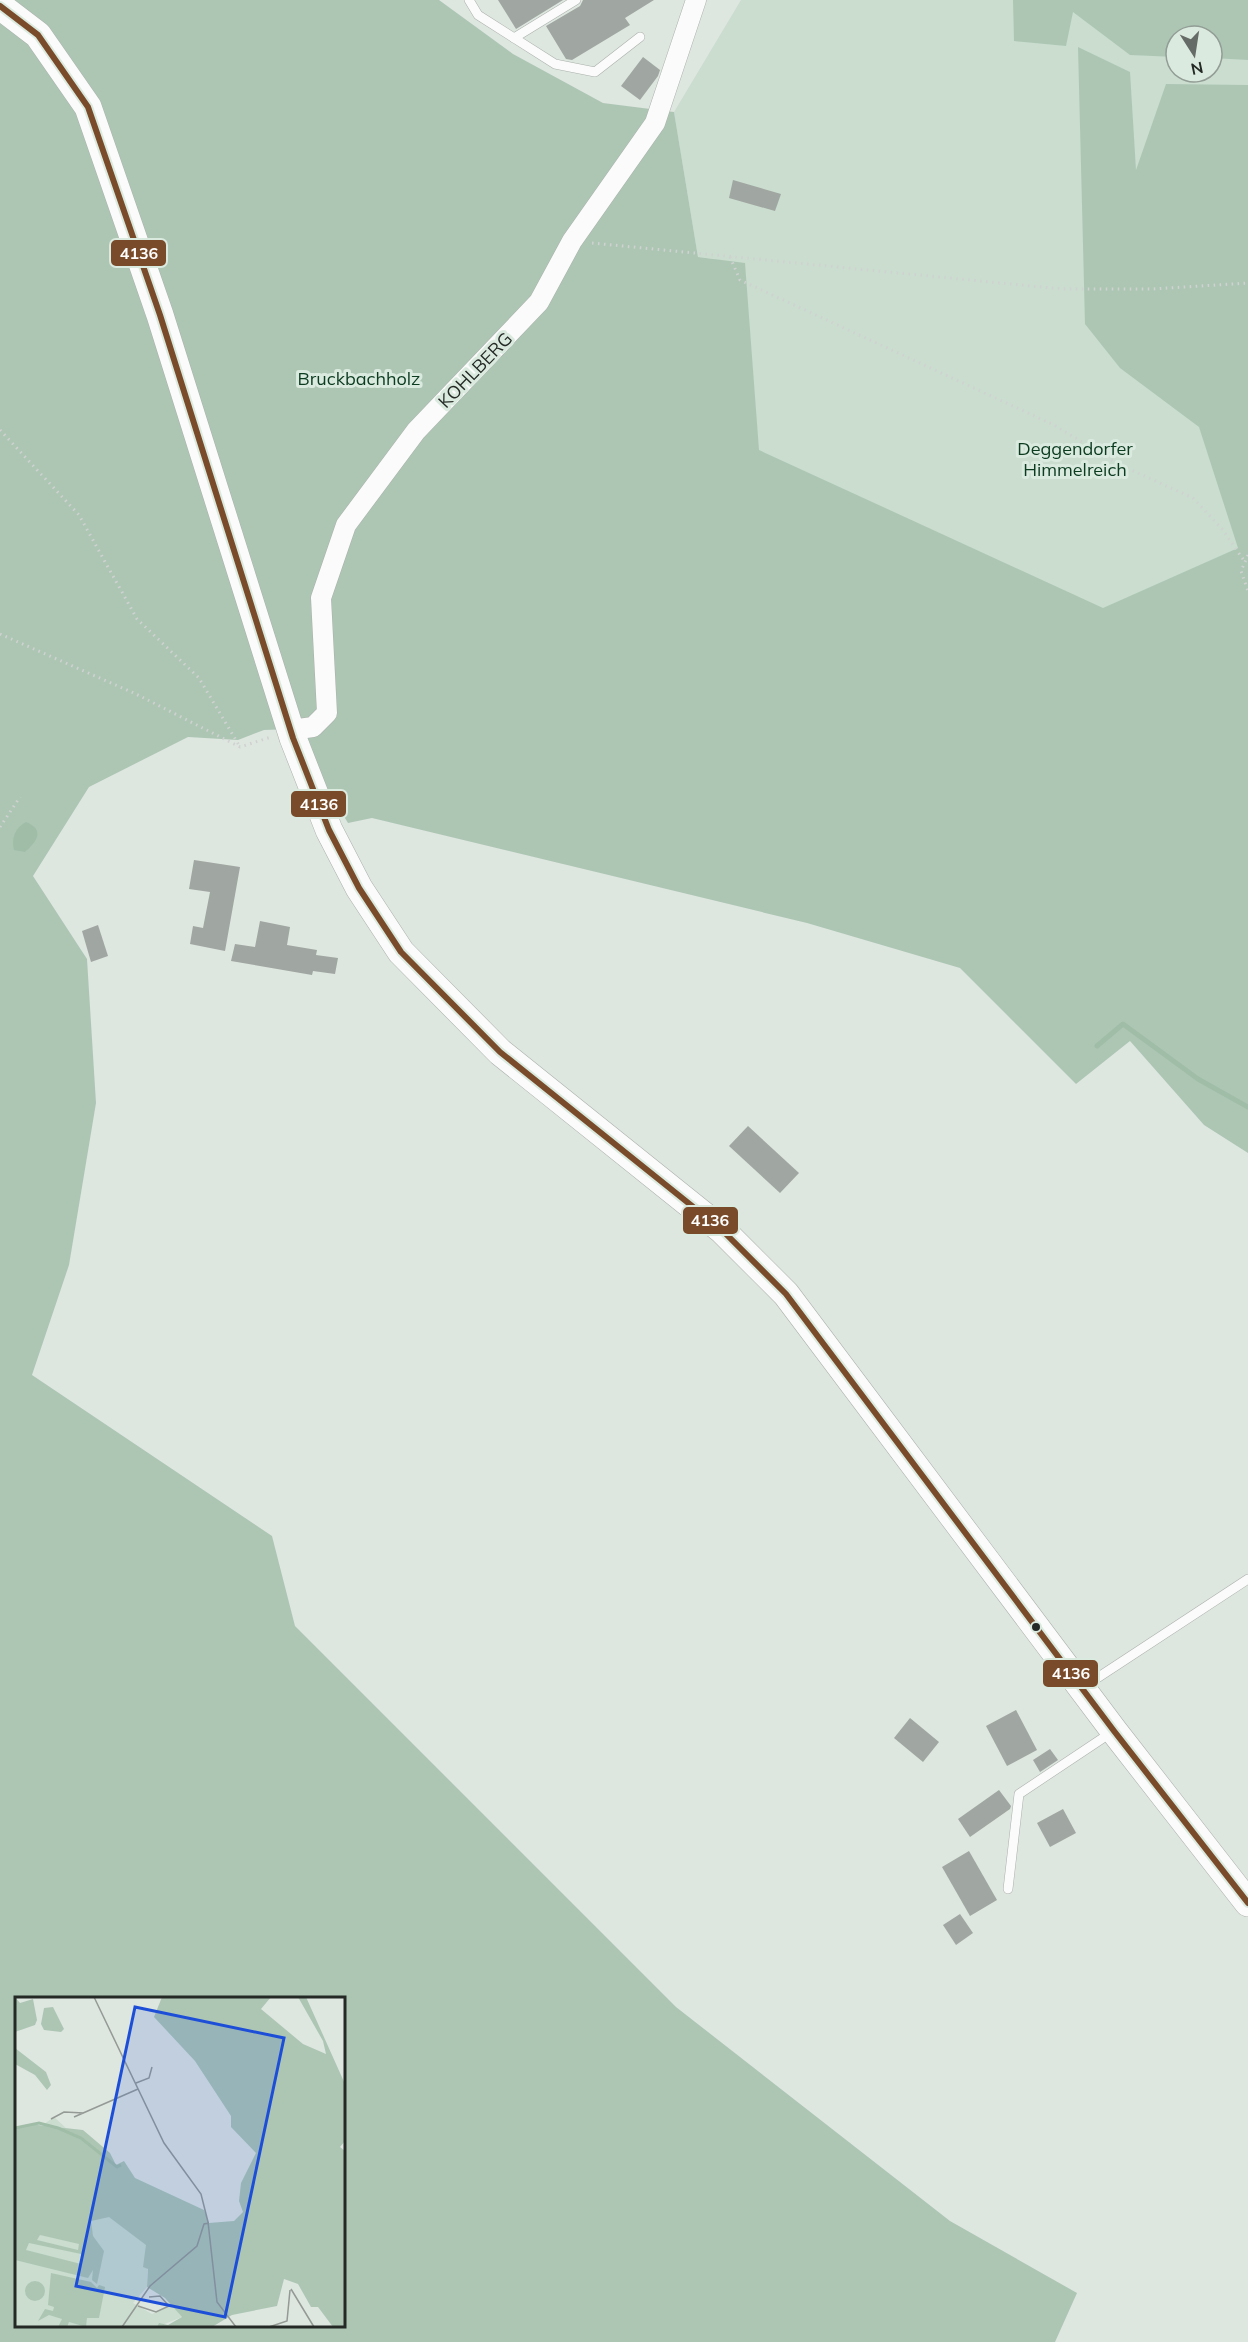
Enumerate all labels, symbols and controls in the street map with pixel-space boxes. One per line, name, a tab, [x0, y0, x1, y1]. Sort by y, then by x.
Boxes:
north arrow	[1164, 24, 1224, 84]
text: N	[1189, 58, 1205, 80]
line badge: 4136	[110, 239, 167, 267]
text: 4136	[120, 243, 159, 263]
street label: KOHLBERG	[433, 327, 517, 413]
park label: Bruckbachholz	[298, 367, 420, 390]
park label: Deggendorfer Himmelreich	[1017, 437, 1133, 481]
line badge: 4136	[290, 790, 347, 818]
text: 4136	[300, 794, 339, 814]
line badge: 4136	[682, 1206, 739, 1235]
text: 4136	[691, 1210, 730, 1230]
unlabelled marker	[1030, 1621, 1042, 1633]
line badge: 4136	[1042, 1659, 1099, 1688]
text: 4136	[1052, 1663, 1091, 1683]
inset map	[15, 1997, 345, 2327]

